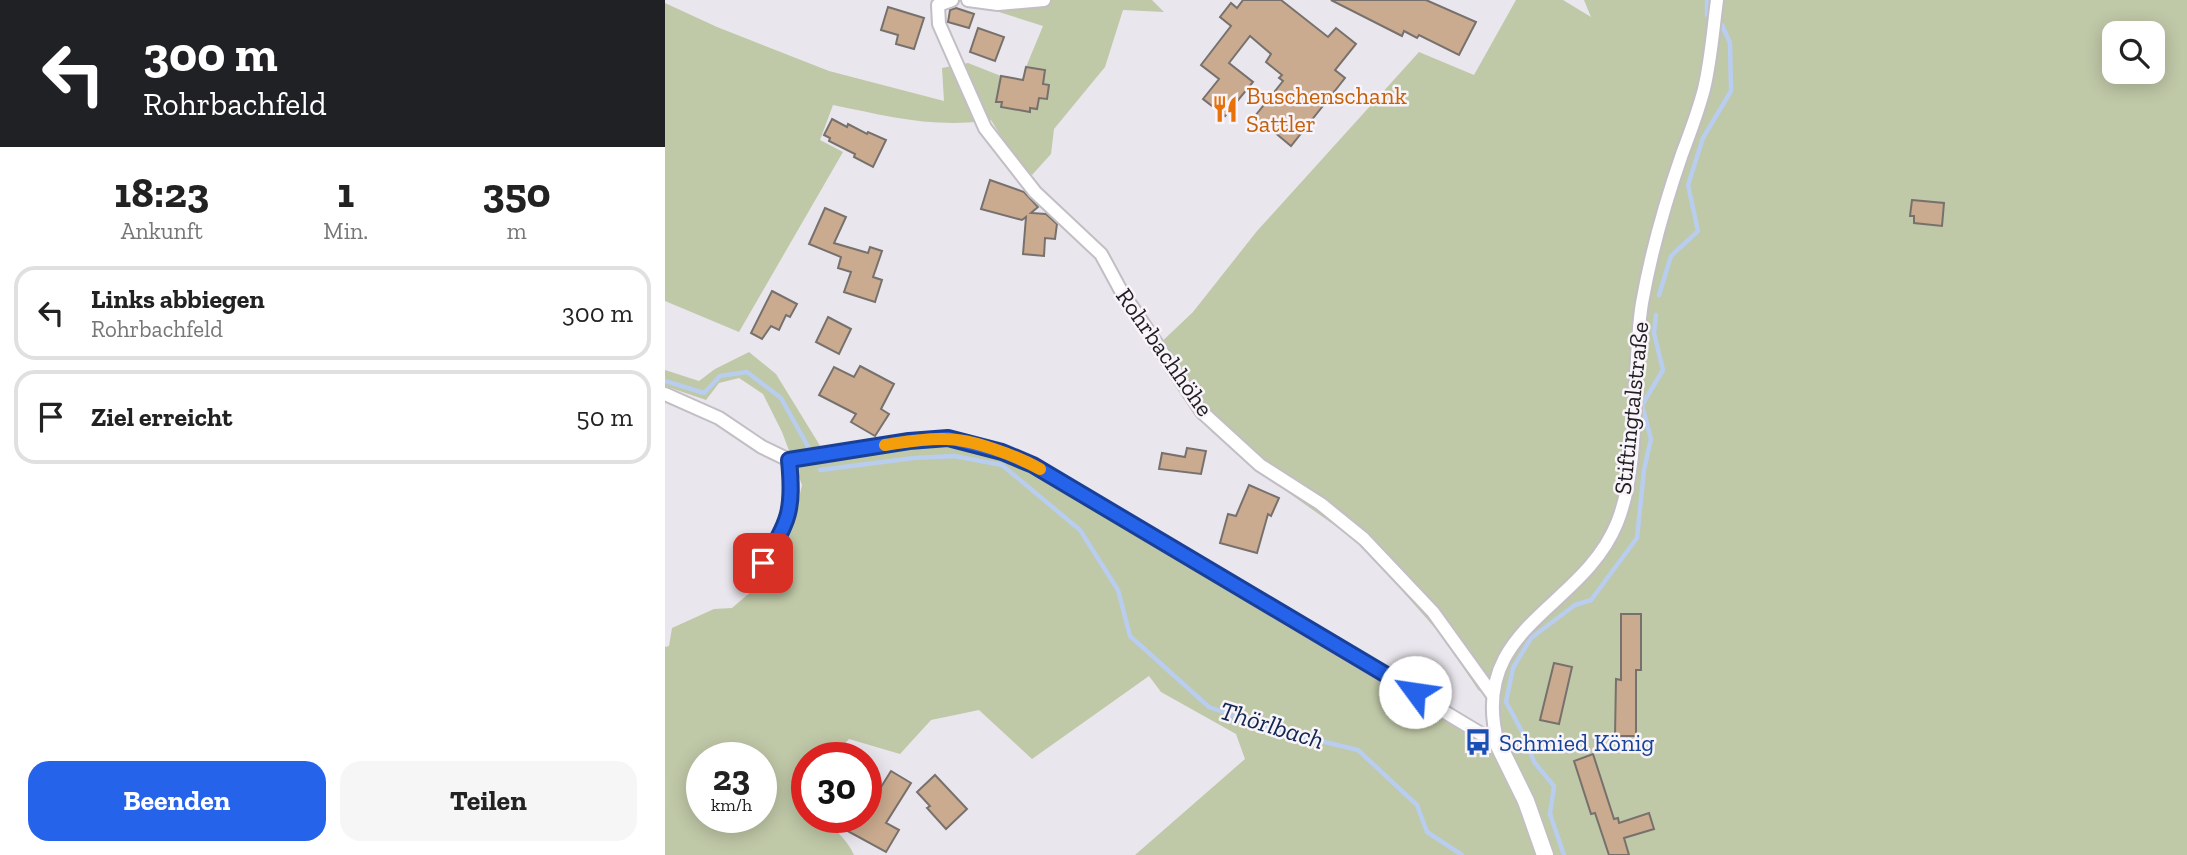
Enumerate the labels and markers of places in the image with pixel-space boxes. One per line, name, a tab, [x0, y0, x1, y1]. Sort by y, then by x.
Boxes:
place label: Buschenschank Sattler	[1246, 81, 1407, 138]
restaurant icon: Buschenschank Sattler	[1210, 94, 1240, 124]
pin	[733, 533, 793, 593]
bus stop icon: Schmied König	[1463, 727, 1493, 757]
place label: Schmied König	[1499, 728, 1655, 757]

